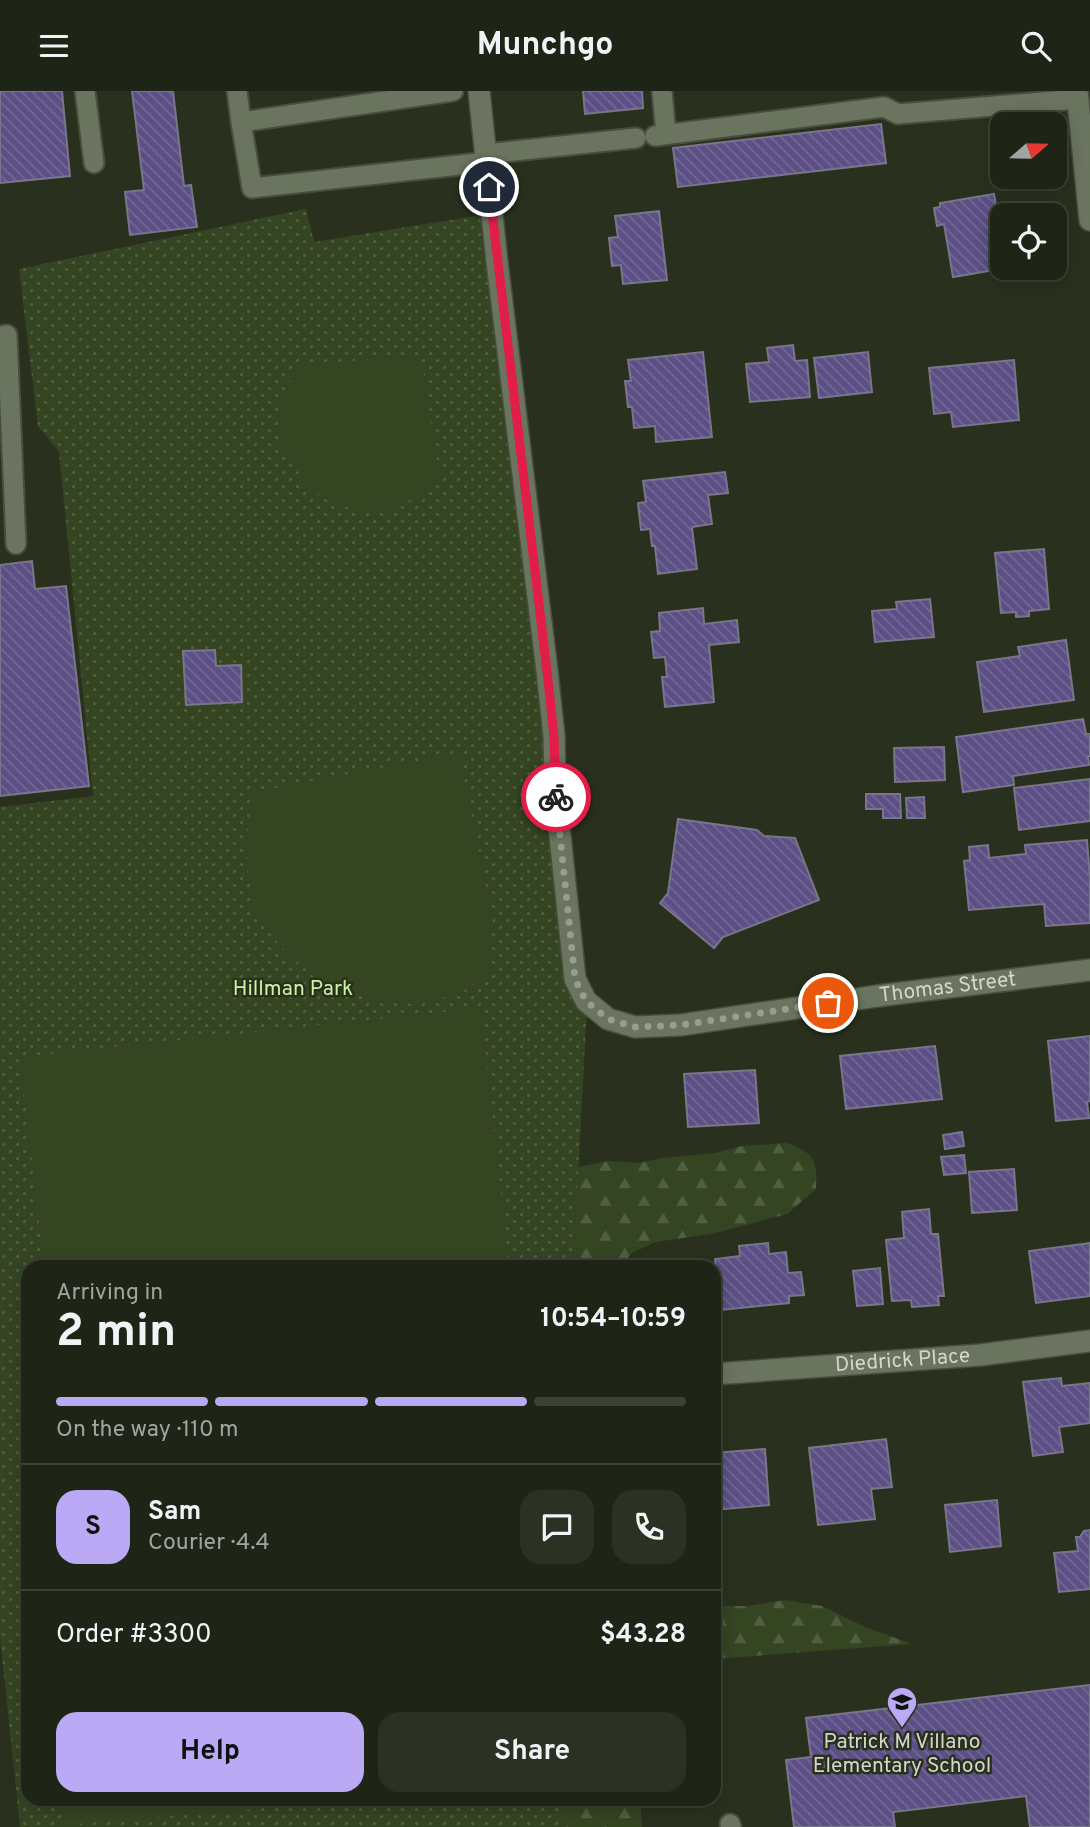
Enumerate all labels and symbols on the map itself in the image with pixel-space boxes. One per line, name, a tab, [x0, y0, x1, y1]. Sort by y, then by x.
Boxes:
north arrow	[990, 112, 1068, 189]
pin	[459, 157, 519, 217]
courier	[521, 762, 591, 832]
street label: Thomas Street	[878, 966, 1018, 1009]
pin	[798, 973, 858, 1033]
park label: Hillman Park	[233, 976, 353, 1003]
street label: Diedrick Place	[834, 1342, 971, 1379]
school or university icon: Patrick M Villano Elementary School	[885, 1685, 919, 1729]
place label: Patrick M Villano Elementary School	[813, 1729, 991, 1780]

